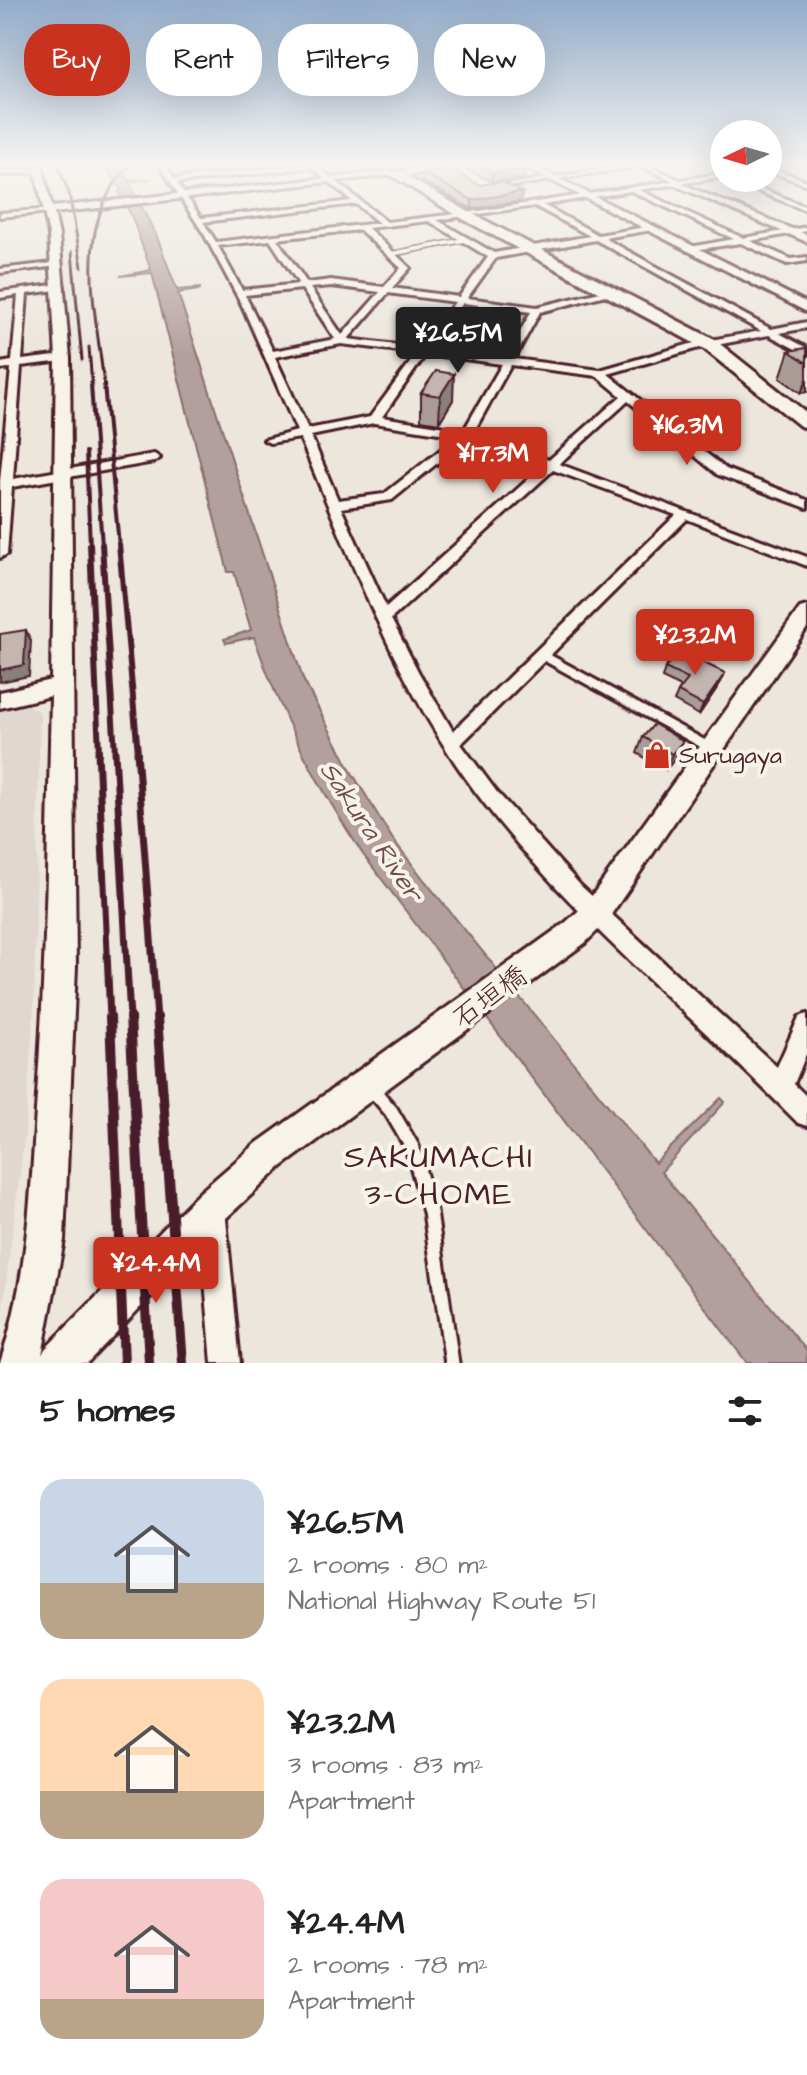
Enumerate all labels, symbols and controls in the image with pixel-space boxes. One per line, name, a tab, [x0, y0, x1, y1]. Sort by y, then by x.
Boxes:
chip: Buy	[24, 24, 130, 96]
chip: Rent	[146, 24, 262, 96]
chip: Filters	[278, 24, 418, 96]
chip: New	[434, 24, 545, 96]
north arrow	[710, 120, 782, 192]
map controls	[710, 120, 782, 192]
pin: ¥26.5M	[393, 307, 523, 375]
text: ¥26.5M	[414, 315, 502, 351]
pin: ¥16.3M	[622, 399, 752, 467]
text: ¥16.3M	[651, 407, 723, 443]
pin: ¥17.3M	[428, 427, 558, 495]
text: ¥17.3M	[457, 435, 529, 471]
pin: ¥23.2M	[630, 609, 760, 677]
text: ¥23.2M	[654, 617, 736, 653]
place label: Surugaya	[679, 739, 782, 774]
shop icon: Surugaya	[642, 740, 672, 770]
water label: Sakura River	[311, 755, 433, 911]
street label: 石垣橋	[444, 957, 535, 1038]
district label: SAKUMACHI 3-CHOME	[344, 1135, 534, 1217]
pin: ¥24.4M	[91, 1237, 221, 1305]
text: ¥24.4M	[111, 1245, 201, 1281]
text: 5 homes	[40, 1387, 176, 1435]
icon: filters	[723, 1389, 767, 1433]
text: ¥26.5M	[288, 1499, 404, 1547]
icon: home	[104, 1511, 200, 1607]
text: 2 rooms · 80 m²	[288, 1547, 488, 1583]
text: National Highway Route 51	[288, 1583, 595, 1619]
text: ¥23.2M	[288, 1699, 395, 1747]
icon: home	[104, 1711, 200, 1807]
text: 3 rooms · 83 m²	[288, 1747, 483, 1783]
text: Apartment	[288, 1783, 415, 1819]
text: ¥24.4M	[288, 1899, 405, 1947]
icon: home	[104, 1911, 200, 2007]
text: 2 rooms · 78 m²	[288, 1947, 488, 1983]
text: Apartment	[288, 1983, 415, 2019]

